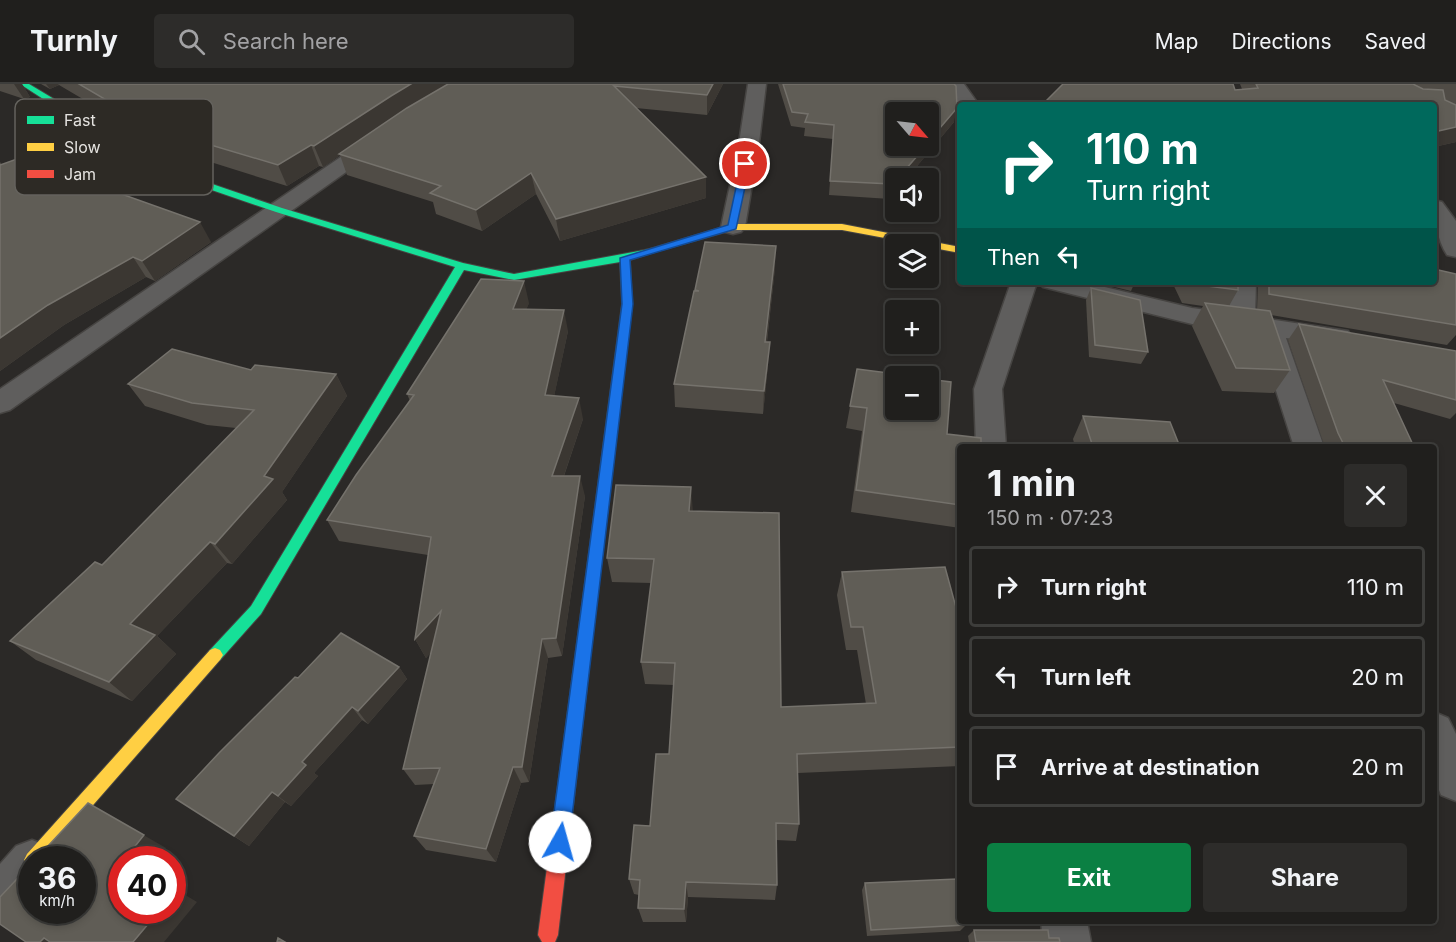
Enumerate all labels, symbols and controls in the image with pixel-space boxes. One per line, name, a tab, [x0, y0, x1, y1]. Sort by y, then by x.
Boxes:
search box	[154, 14, 574, 68]
text: Turnly	[30, 24, 118, 58]
icon: search	[175, 25, 208, 58]
text: Search here	[223, 28, 349, 54]
text: Map	[1155, 29, 1198, 54]
text: Directions	[1231, 29, 1332, 54]
text: Saved	[1365, 29, 1426, 54]
legend	[15, 99, 213, 195]
north arrow	[885, 102, 939, 156]
map controls	[885, 102, 939, 420]
text: Fast	[64, 110, 96, 130]
text: 110 m	[1086, 123, 1199, 174]
icon: right	[987, 126, 1065, 204]
text: Slow	[64, 137, 101, 157]
pin	[719, 138, 770, 189]
icon: arrive	[728, 147, 761, 180]
text: Jam	[64, 164, 96, 184]
button: sound	[885, 168, 939, 222]
text: Turn right	[1086, 174, 1210, 207]
button: layers	[885, 234, 939, 288]
icon: left	[1052, 240, 1085, 273]
text: Then	[987, 244, 1040, 270]
button: +	[885, 300, 939, 354]
button: −	[885, 366, 939, 420]
text: 1 min	[987, 461, 1076, 505]
button: close	[1344, 464, 1407, 527]
text: 150 m · 07:23	[987, 506, 1113, 530]
icon: right	[990, 570, 1023, 603]
text: Turn right	[1041, 574, 1147, 600]
text: 110 m	[1347, 574, 1404, 600]
icon: left	[990, 660, 1023, 693]
text: Turn left	[1041, 664, 1131, 690]
text: 20 m	[1351, 664, 1404, 690]
icon: arrive	[990, 750, 1023, 783]
text: Arrive at destination	[1041, 754, 1260, 780]
text: 20 m	[1351, 754, 1404, 780]
position arrow	[528, 810, 592, 874]
button: Exit	[987, 843, 1191, 912]
button: Share	[1203, 843, 1407, 912]
speed limit sign: 40	[108, 846, 186, 924]
text: 36	[38, 860, 76, 896]
text: km/h	[39, 891, 75, 910]

